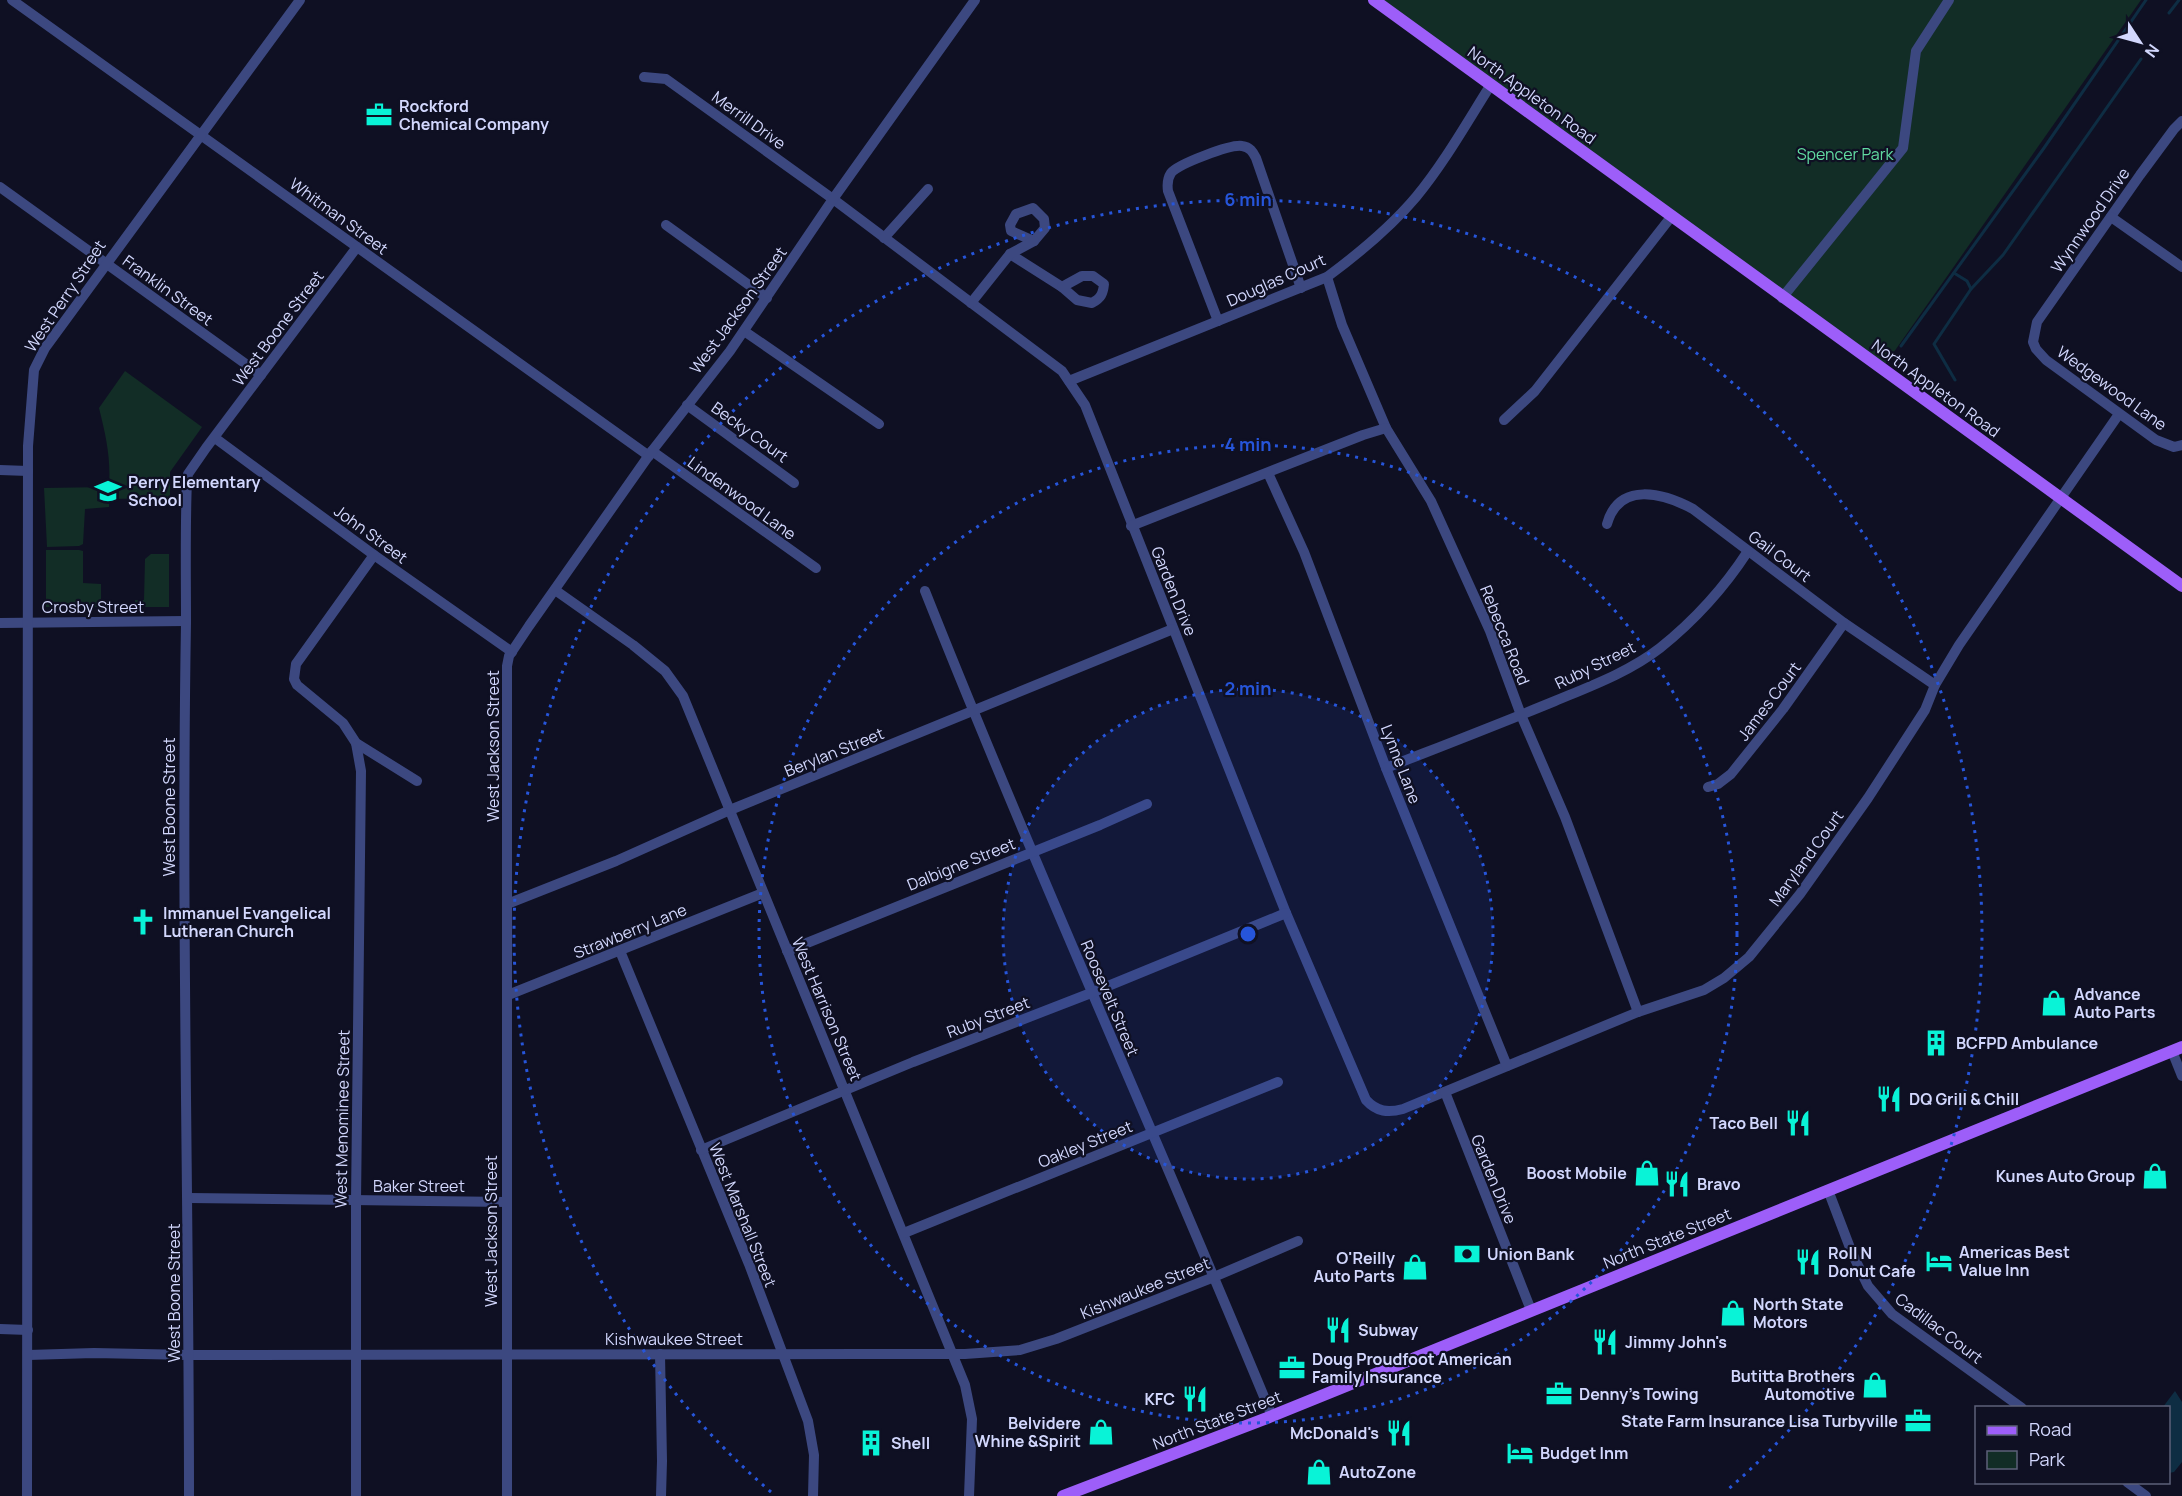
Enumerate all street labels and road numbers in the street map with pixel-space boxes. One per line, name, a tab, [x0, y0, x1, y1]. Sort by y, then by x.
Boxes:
street label: North Appleton Road	[1463, 41, 1601, 149]
street label: Merrill Drive	[708, 86, 790, 154]
street label: Wynnwood Drive	[2046, 163, 2134, 277]
street label: Whitman Street	[285, 173, 393, 259]
street label: West Perry Street	[19, 236, 111, 356]
street label: West Jackson Street	[684, 242, 792, 378]
street label: Douglas Court	[1223, 248, 1329, 312]
street label: Franklin Street	[118, 250, 218, 330]
street label: West Boone Street	[227, 266, 329, 390]
street label: North Appleton Road	[1867, 334, 2005, 442]
street label: Wedgewood Lane	[2053, 341, 2171, 435]
street label: Becky Court	[707, 397, 793, 467]
street label: Lindenwood Lane	[683, 451, 801, 545]
street label: John Street	[330, 500, 412, 568]
street label: Gail Court	[1744, 525, 1816, 587]
street label: Garden Drive	[1146, 543, 1202, 639]
street label: Rebecca Road	[1475, 582, 1535, 688]
street label: Crosby Street	[42, 596, 144, 618]
street label: Ruby Street	[1551, 636, 1639, 694]
street label: James Court	[1732, 657, 1806, 745]
street label: West Jackson Street	[482, 670, 504, 822]
street label: Lynne Lane	[1376, 721, 1426, 807]
street label: Berylan Street	[781, 722, 887, 782]
street label: West Boone Street	[158, 737, 180, 877]
street label: Maryland Court	[1764, 806, 1848, 910]
street label: Dalbigne Street	[904, 832, 1018, 896]
street label: Strawberry Lane	[570, 898, 690, 964]
street label: West Harrison Street	[787, 934, 867, 1084]
street label: Roosevelt Street	[1076, 937, 1144, 1059]
street label: Ruby Street	[943, 991, 1033, 1043]
street label: West Menominee Street	[329, 1030, 355, 1208]
street label: Oakley Street	[1035, 1115, 1135, 1173]
street label: Garden Drive	[1466, 1131, 1522, 1227]
street label: West Marshall Street	[704, 1140, 782, 1290]
street label: West Jackson Street	[480, 1155, 502, 1307]
street label: Baker Street	[373, 1175, 465, 1197]
street label: North State Street	[1600, 1202, 1734, 1274]
street label: West Boone Street	[163, 1223, 185, 1363]
street label: Kishwaukee Street	[1077, 1252, 1213, 1324]
street label: Cadillac Court	[1891, 1288, 1987, 1368]
street label: Kishwaukee Street	[605, 1328, 743, 1350]
street label: North State Street	[1150, 1385, 1284, 1455]

